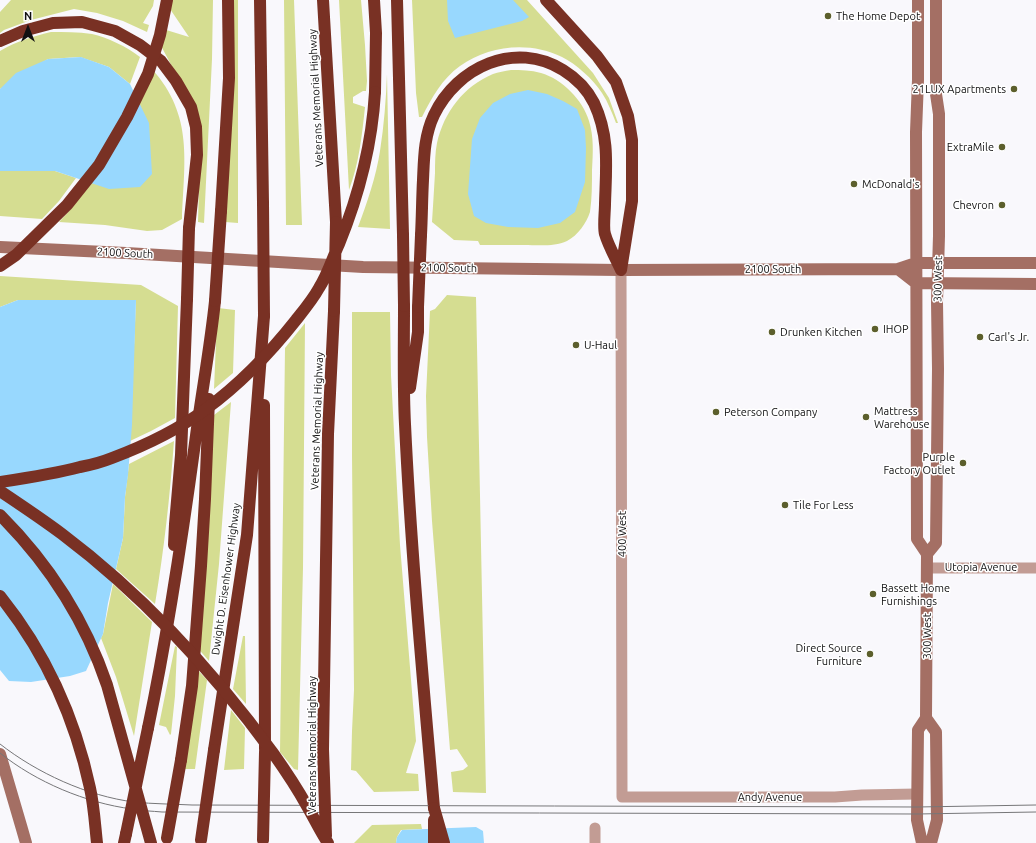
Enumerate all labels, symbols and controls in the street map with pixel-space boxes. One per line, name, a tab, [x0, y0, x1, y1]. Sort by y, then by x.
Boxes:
north arrow	[8, 8, 48, 48]
place label: The Home Depot	[836, 9, 920, 23]
text: N	[24, 10, 32, 22]
marker: The Home Depot	[823, 11, 833, 21]
street label: Veterans Memorial Highway	[306, 29, 326, 167]
place label: 21LUX Apartments	[913, 82, 1006, 96]
marker: 21LUX Apartments	[1009, 84, 1019, 94]
place label: ExtraMile	[947, 140, 994, 154]
marker: ExtraMile	[997, 142, 1007, 152]
place label: McDonald's	[862, 177, 920, 191]
marker: McDonald's	[849, 179, 859, 189]
place label: Chevron	[953, 198, 994, 212]
marker: Chevron	[997, 200, 1007, 210]
street label: 2100 South	[96, 245, 154, 261]
street label: 300 West	[931, 256, 945, 302]
street label: 2100 South	[421, 261, 477, 275]
street label: 2100 South	[745, 262, 801, 276]
place label: IHOP	[883, 322, 909, 336]
marker: IHOP	[870, 324, 880, 334]
place label: Drunken Kitchen	[780, 325, 862, 339]
marker: Drunken Kitchen	[767, 327, 777, 337]
place label: Carl's Jr.	[988, 330, 1029, 344]
marker: Carl's Jr.	[975, 332, 985, 342]
place label: U-Haul	[584, 338, 617, 352]
marker: U-Haul	[571, 340, 581, 350]
street label: Veterans Memorial Highway	[308, 352, 326, 490]
place label: Mattress Warehouse	[874, 404, 930, 430]
place label: Peterson Company	[724, 405, 817, 419]
marker: Peterson Company	[711, 407, 721, 417]
marker: Mattress Warehouse	[861, 412, 871, 422]
place label: Purple Factory Outlet	[883, 450, 955, 476]
marker: Purple Factory Outlet	[958, 458, 968, 468]
place label: Tile For Less	[793, 498, 854, 512]
marker: Tile For Less	[780, 500, 790, 510]
street label: Dwight D. Eisenhower Highway	[209, 502, 243, 656]
street label: 400 West	[615, 511, 629, 557]
street label: Utopia Avenue	[945, 560, 1017, 574]
place label: Bassett Home Furnishings	[881, 581, 950, 607]
marker: Bassett Home Furnishings	[868, 589, 878, 599]
street label: 300 West	[920, 613, 934, 659]
place label: Direct Source Furniture	[796, 641, 862, 667]
marker: Direct Source Furniture	[865, 649, 875, 659]
street label: Veterans Memorial Highway	[305, 676, 319, 814]
street label: Andy Avenue	[738, 790, 802, 804]

